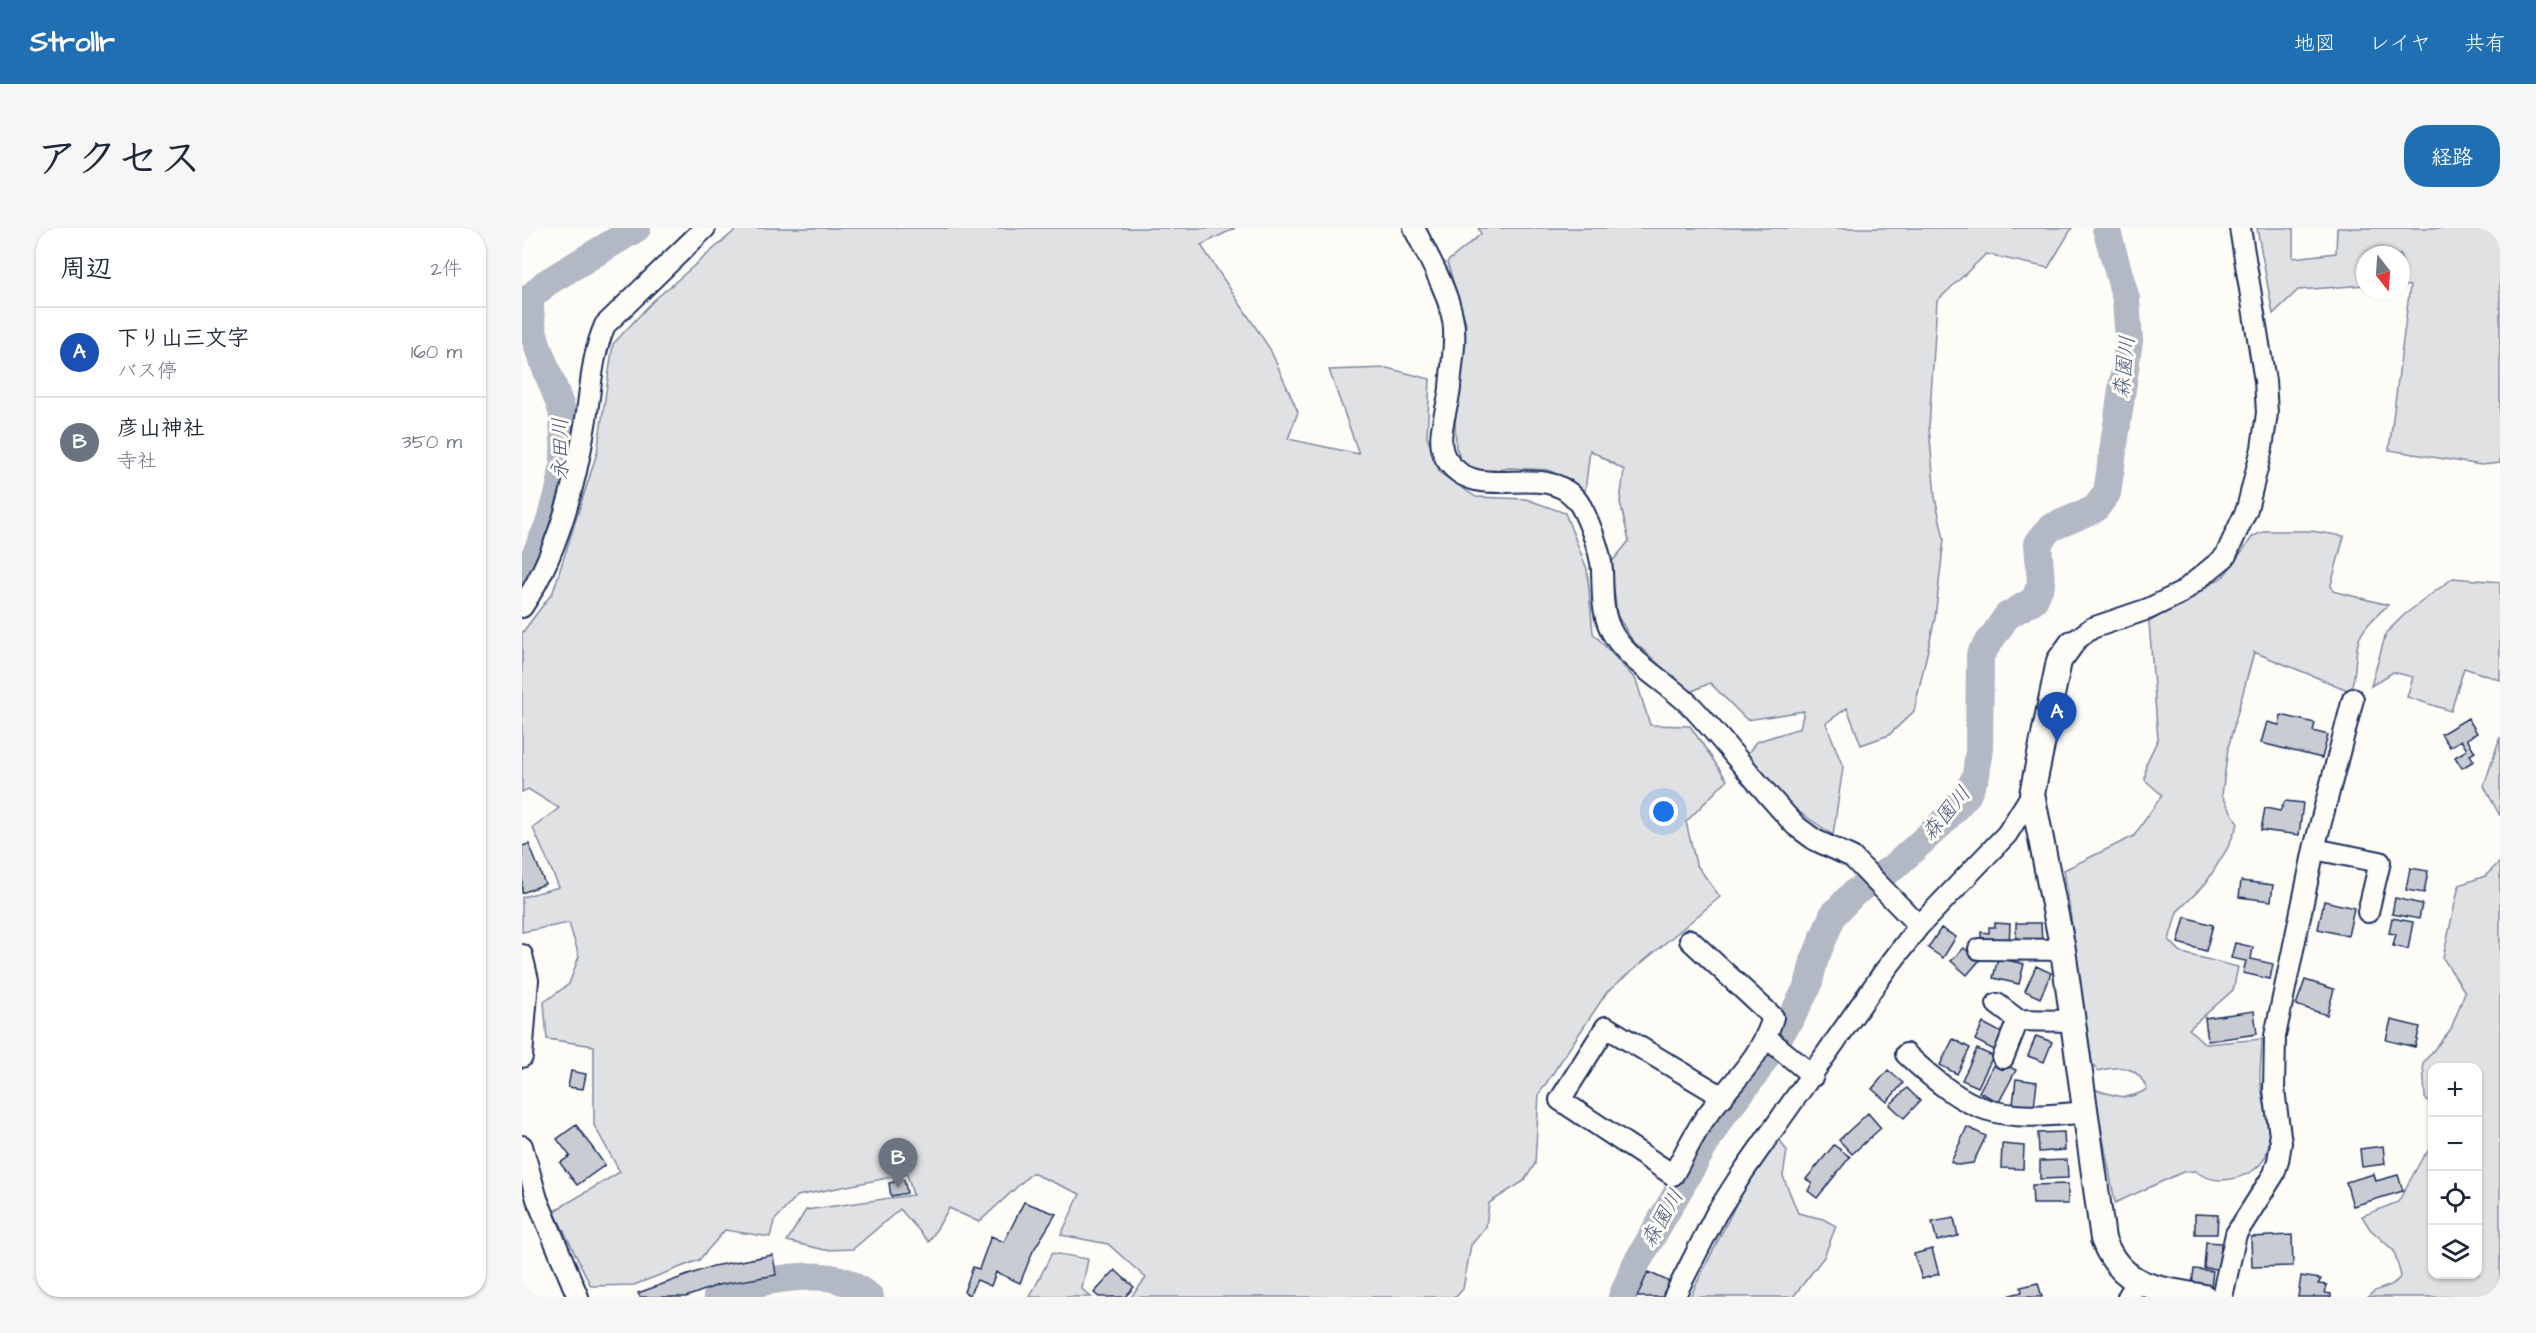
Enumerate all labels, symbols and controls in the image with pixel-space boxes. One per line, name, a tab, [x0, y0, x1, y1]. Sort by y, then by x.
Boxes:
text: Strollr	[30, 23, 115, 62]
text: 地図	[2294, 29, 2336, 58]
text: レイヤ	[2369, 29, 2431, 58]
text: 共有	[2464, 29, 2506, 58]
button: 経路	[2404, 125, 2500, 187]
text: アクセス	[36, 131, 201, 189]
north arrow	[2356, 246, 2410, 300]
text: 周辺	[60, 251, 112, 287]
text: 2件	[431, 255, 462, 283]
text: 下り山三文字	[117, 323, 249, 354]
water label: 森園川	[2107, 334, 2142, 400]
text: A	[73, 338, 86, 366]
text: 160 m	[411, 338, 462, 366]
text: バス停	[117, 357, 177, 385]
text: 彦山神社	[117, 413, 205, 444]
water label: 永田川	[546, 418, 575, 481]
text: B	[72, 428, 87, 456]
text: 350 m	[401, 428, 462, 456]
text: 寺社	[117, 447, 157, 475]
pin: A	[2038, 692, 2077, 742]
water label: 森園川	[1915, 780, 1978, 847]
your location	[1649, 797, 1678, 826]
map controls	[2428, 1063, 2482, 1279]
button: +	[2428, 1063, 2482, 1117]
button: −	[2428, 1117, 2482, 1171]
pin: B	[878, 1138, 917, 1188]
button: locate	[2428, 1171, 2482, 1225]
water label: 森園川	[1634, 1184, 1691, 1253]
button: layers	[2428, 1225, 2482, 1279]

